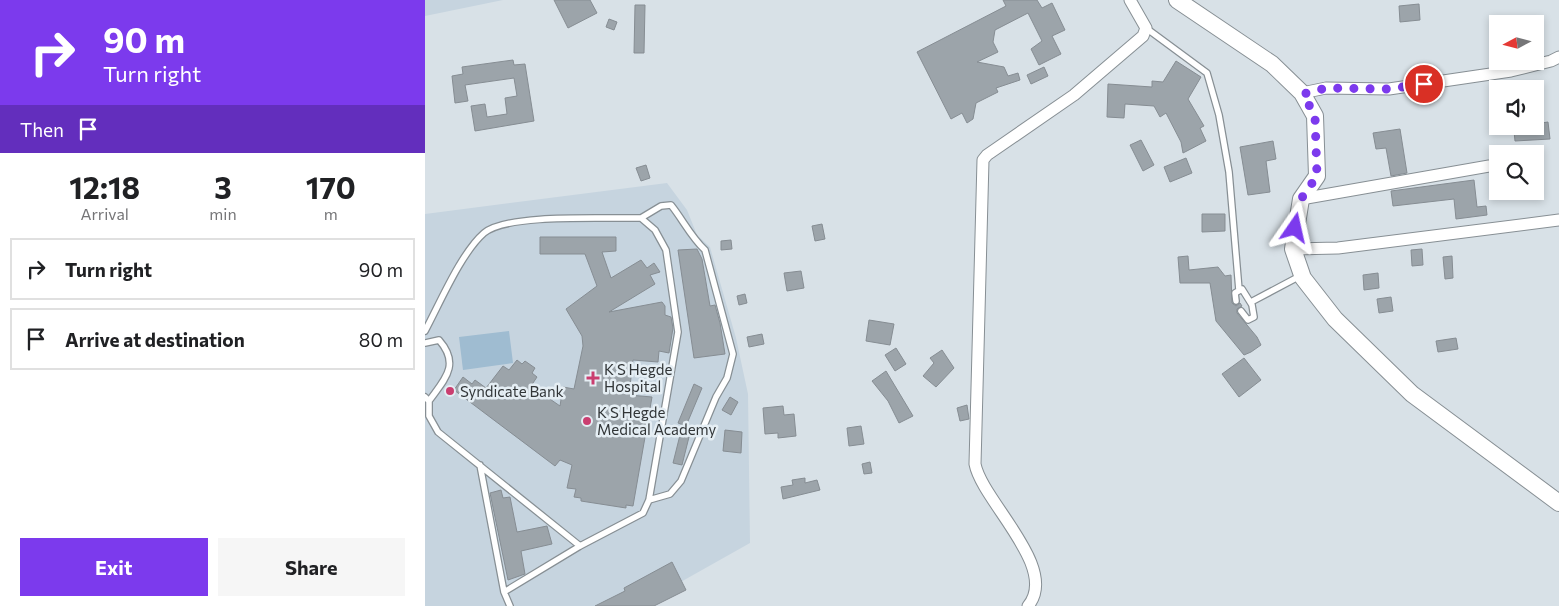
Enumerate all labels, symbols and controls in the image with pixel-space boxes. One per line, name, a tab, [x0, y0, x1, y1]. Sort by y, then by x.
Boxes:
north arrow	[1489, 15, 1544, 70]
map controls	[1489, 15, 1544, 200]
text: 90 m	[103, 17, 185, 60]
icon: right	[20, 20, 85, 85]
text: Turn right	[103, 60, 201, 87]
pin	[1403, 63, 1445, 105]
icon: arrive	[1410, 70, 1438, 98]
button: sound	[1489, 80, 1544, 135]
icon: arrive	[74, 115, 102, 143]
text: Then	[20, 118, 64, 141]
button: search	[1489, 145, 1544, 200]
text: 12:18	[69, 168, 140, 205]
text: 3	[214, 168, 232, 205]
text: 170	[306, 168, 356, 205]
position arrow	[1268, 201, 1320, 253]
text: Arrival	[80, 204, 129, 223]
text: min	[209, 204, 237, 223]
text: m	[324, 204, 338, 223]
icon: right	[22, 255, 50, 283]
text: Turn right	[65, 258, 152, 281]
text: 90 m	[359, 258, 403, 281]
icon: arrive	[22, 325, 50, 353]
text: Arrive at destination	[65, 328, 245, 351]
text: 80 m	[359, 328, 403, 351]
place label: K S Hegde Hospital	[604, 360, 672, 395]
marker: K S Hegde Hospital	[586, 371, 600, 385]
place label: Syndicate Bank	[460, 382, 564, 400]
marker: Syndicate Bank	[444, 385, 456, 397]
place label: K S Hegde Medical Academy	[597, 403, 716, 438]
marker: K S Hegde Medical Academy	[581, 415, 593, 427]
button: Exit	[20, 538, 208, 596]
button: Share	[218, 538, 405, 596]

